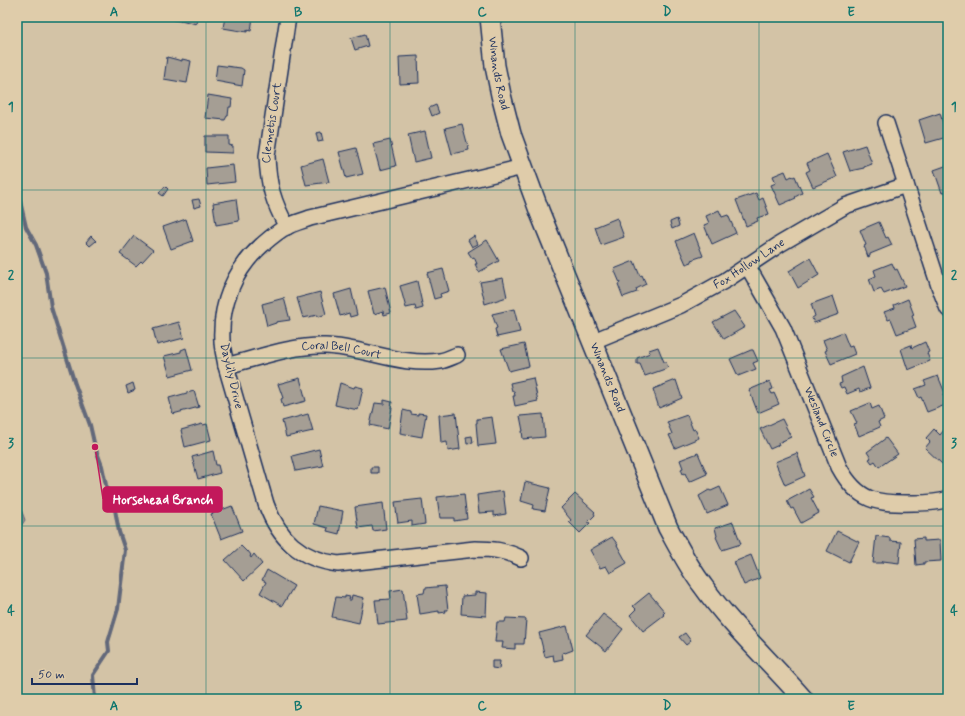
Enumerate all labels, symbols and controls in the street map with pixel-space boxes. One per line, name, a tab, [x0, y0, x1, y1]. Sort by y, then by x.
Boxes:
text: A	[110, 4, 118, 21]
text: B	[294, 4, 303, 21]
text: C	[477, 4, 487, 21]
text: D	[663, 4, 672, 21]
text: E	[847, 4, 855, 21]
street label: Winands Road	[484, 36, 513, 112]
street label: Clemetis Court	[259, 81, 286, 164]
text: 1	[8, 99, 14, 116]
text: 1	[951, 99, 957, 116]
street label: Fox Hollow Lane	[711, 235, 788, 293]
text: 2	[8, 267, 15, 284]
text: 2	[951, 267, 958, 284]
street label: Coral Bell Court	[301, 338, 383, 364]
street label: Winands Road	[586, 340, 628, 415]
street label: Daylily Drive	[216, 341, 246, 411]
street label: Wesland Circle	[800, 385, 842, 460]
text: 3	[8, 435, 14, 452]
text: 3	[951, 435, 957, 452]
callout: Horsehead Branch	[103, 487, 222, 512]
text: Horsehead Branch	[113, 492, 214, 509]
text: 4	[7, 603, 15, 620]
text: 4	[950, 603, 958, 620]
scale bar	[32, 660, 137, 686]
text: 50 m	[38, 667, 65, 683]
text: A	[110, 698, 118, 715]
text: B	[294, 698, 303, 715]
text: C	[477, 698, 487, 715]
text: D	[663, 698, 672, 715]
text: E	[847, 698, 855, 715]

